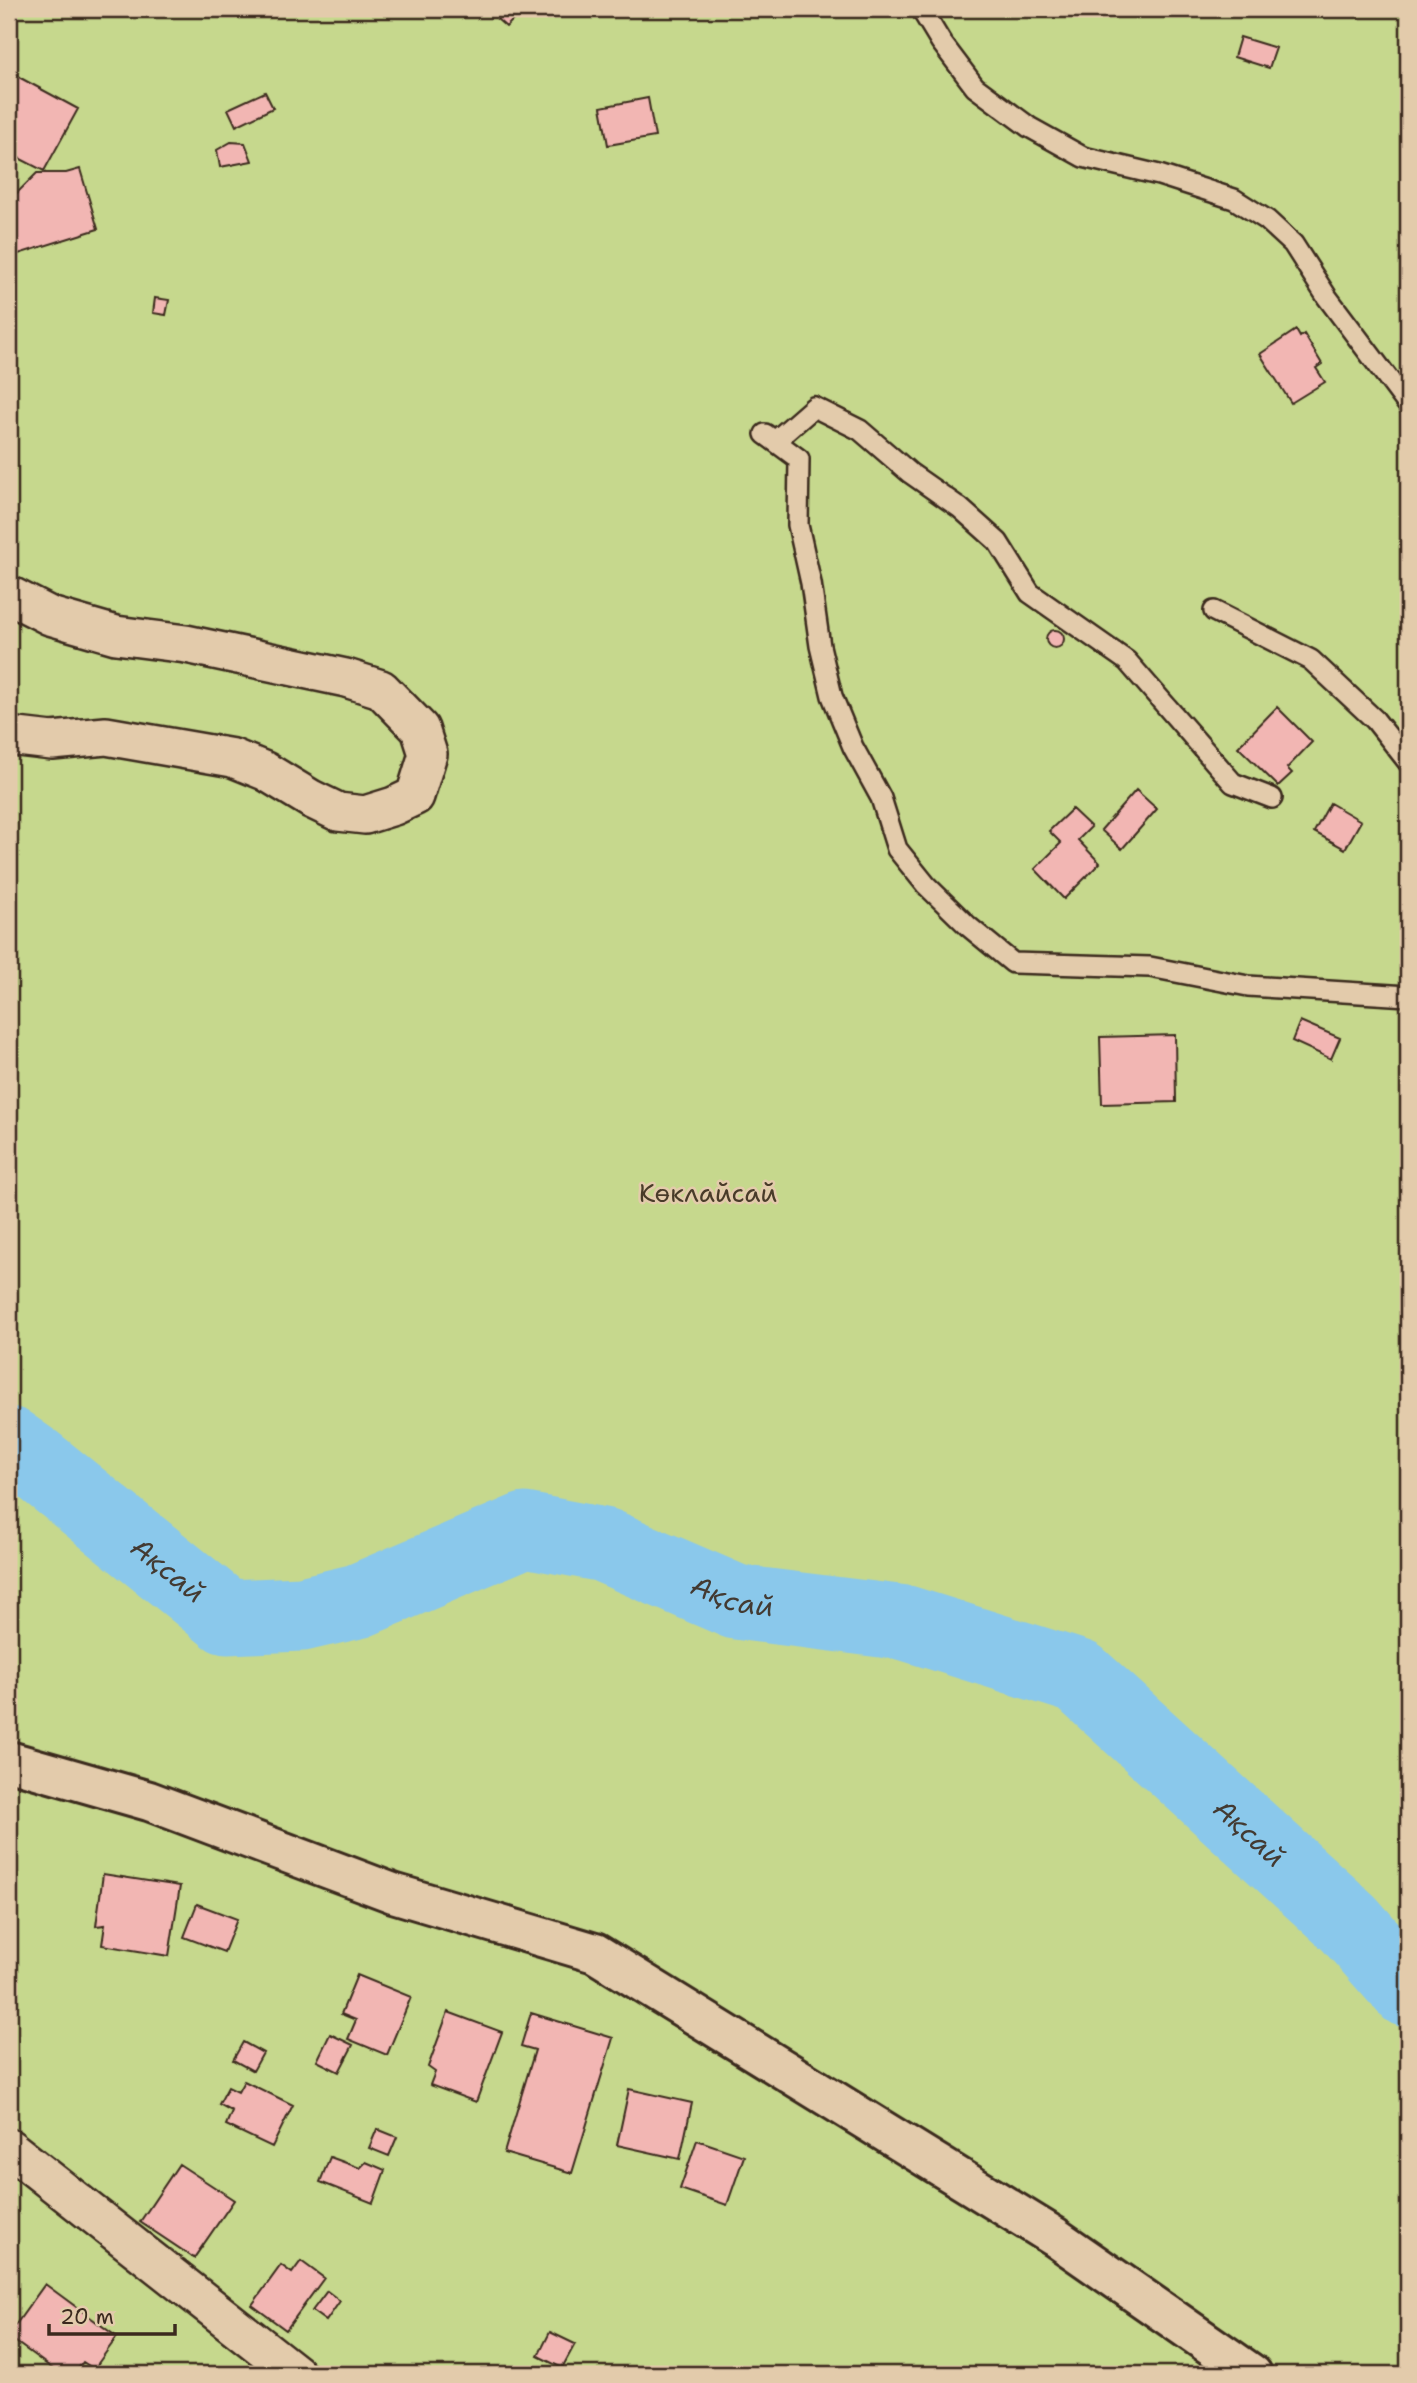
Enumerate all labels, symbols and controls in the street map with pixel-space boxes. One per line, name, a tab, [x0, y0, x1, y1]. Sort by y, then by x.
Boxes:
park label: Көклайсай	[639, 1175, 777, 1210]
water label: Ақсай	[123, 1528, 213, 1611]
water label: Ақсай	[685, 1566, 776, 1626]
water label: Ақсай	[1205, 1790, 1294, 1875]
scale bar	[49, 2292, 175, 2336]
text: 20 m	[60, 2303, 114, 2331]

